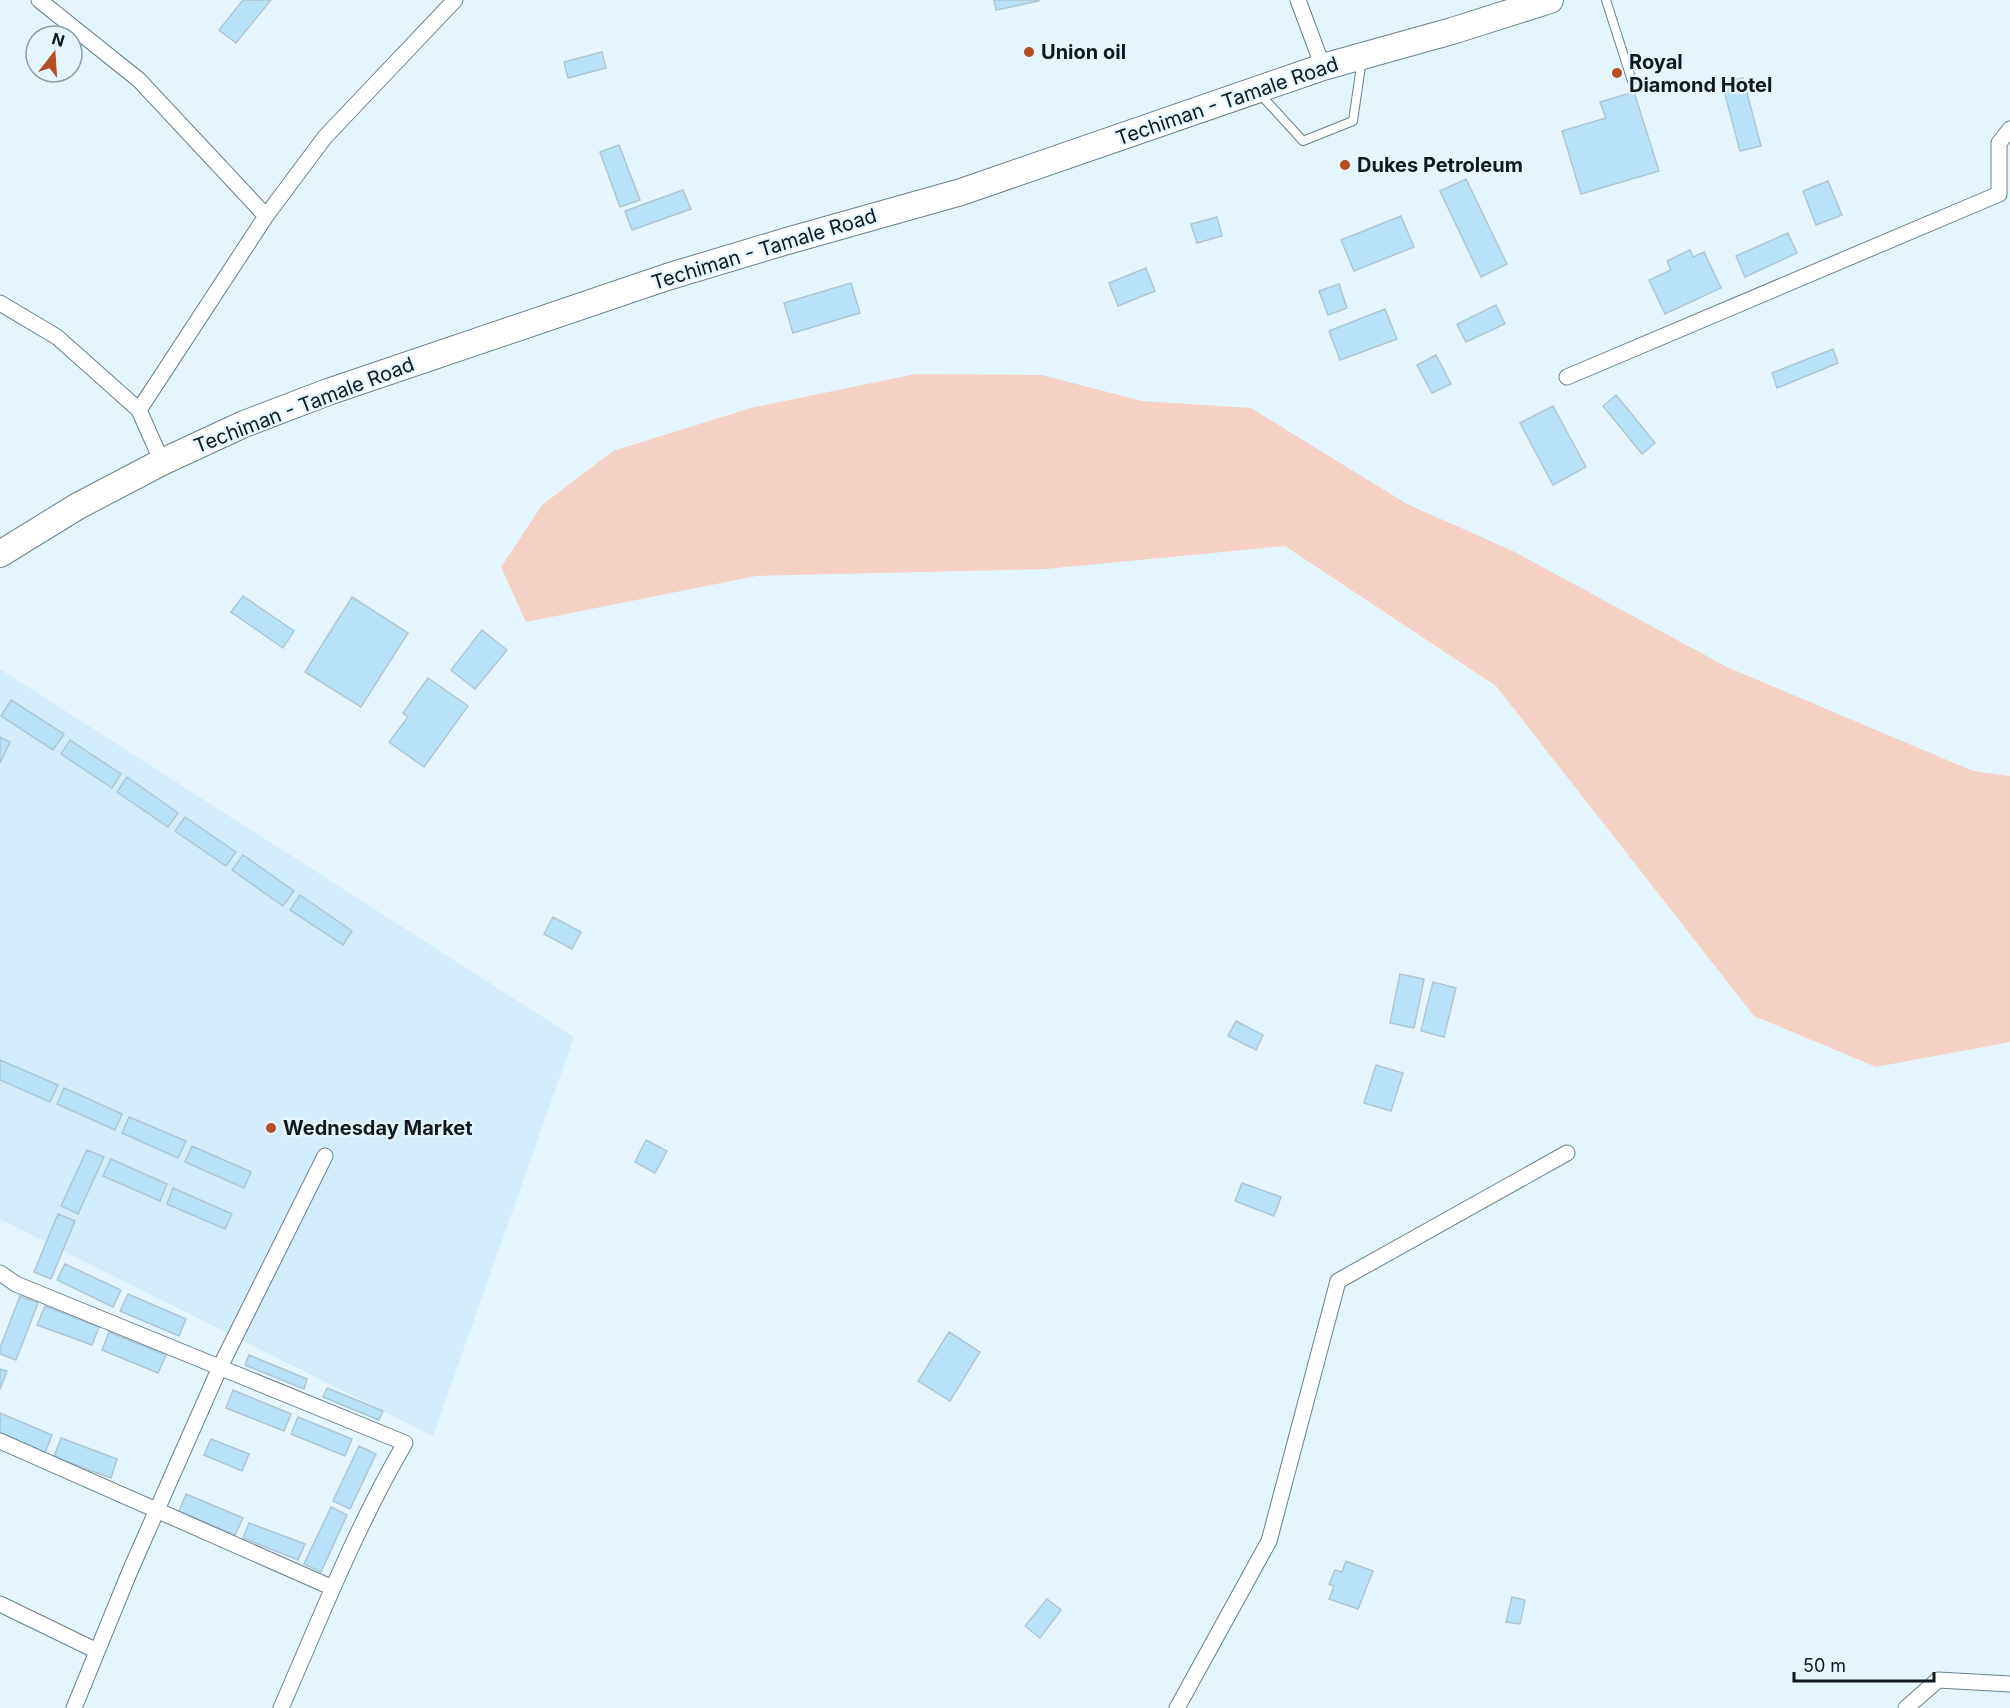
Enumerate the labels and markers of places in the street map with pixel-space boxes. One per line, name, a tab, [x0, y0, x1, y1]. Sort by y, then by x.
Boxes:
place label: Union oil	[1041, 40, 1126, 64]
marker: Union oil	[1022, 45, 1036, 59]
place label: Royal Diamond Hotel	[1629, 50, 1772, 97]
marker: Royal Diamond Hotel	[1610, 66, 1624, 80]
place label: Dukes Petroleum	[1357, 153, 1523, 177]
marker: Dukes Petroleum	[1338, 158, 1352, 172]
place label: Wednesday Market	[283, 1116, 473, 1140]
marker: Wednesday Market	[264, 1121, 278, 1135]

